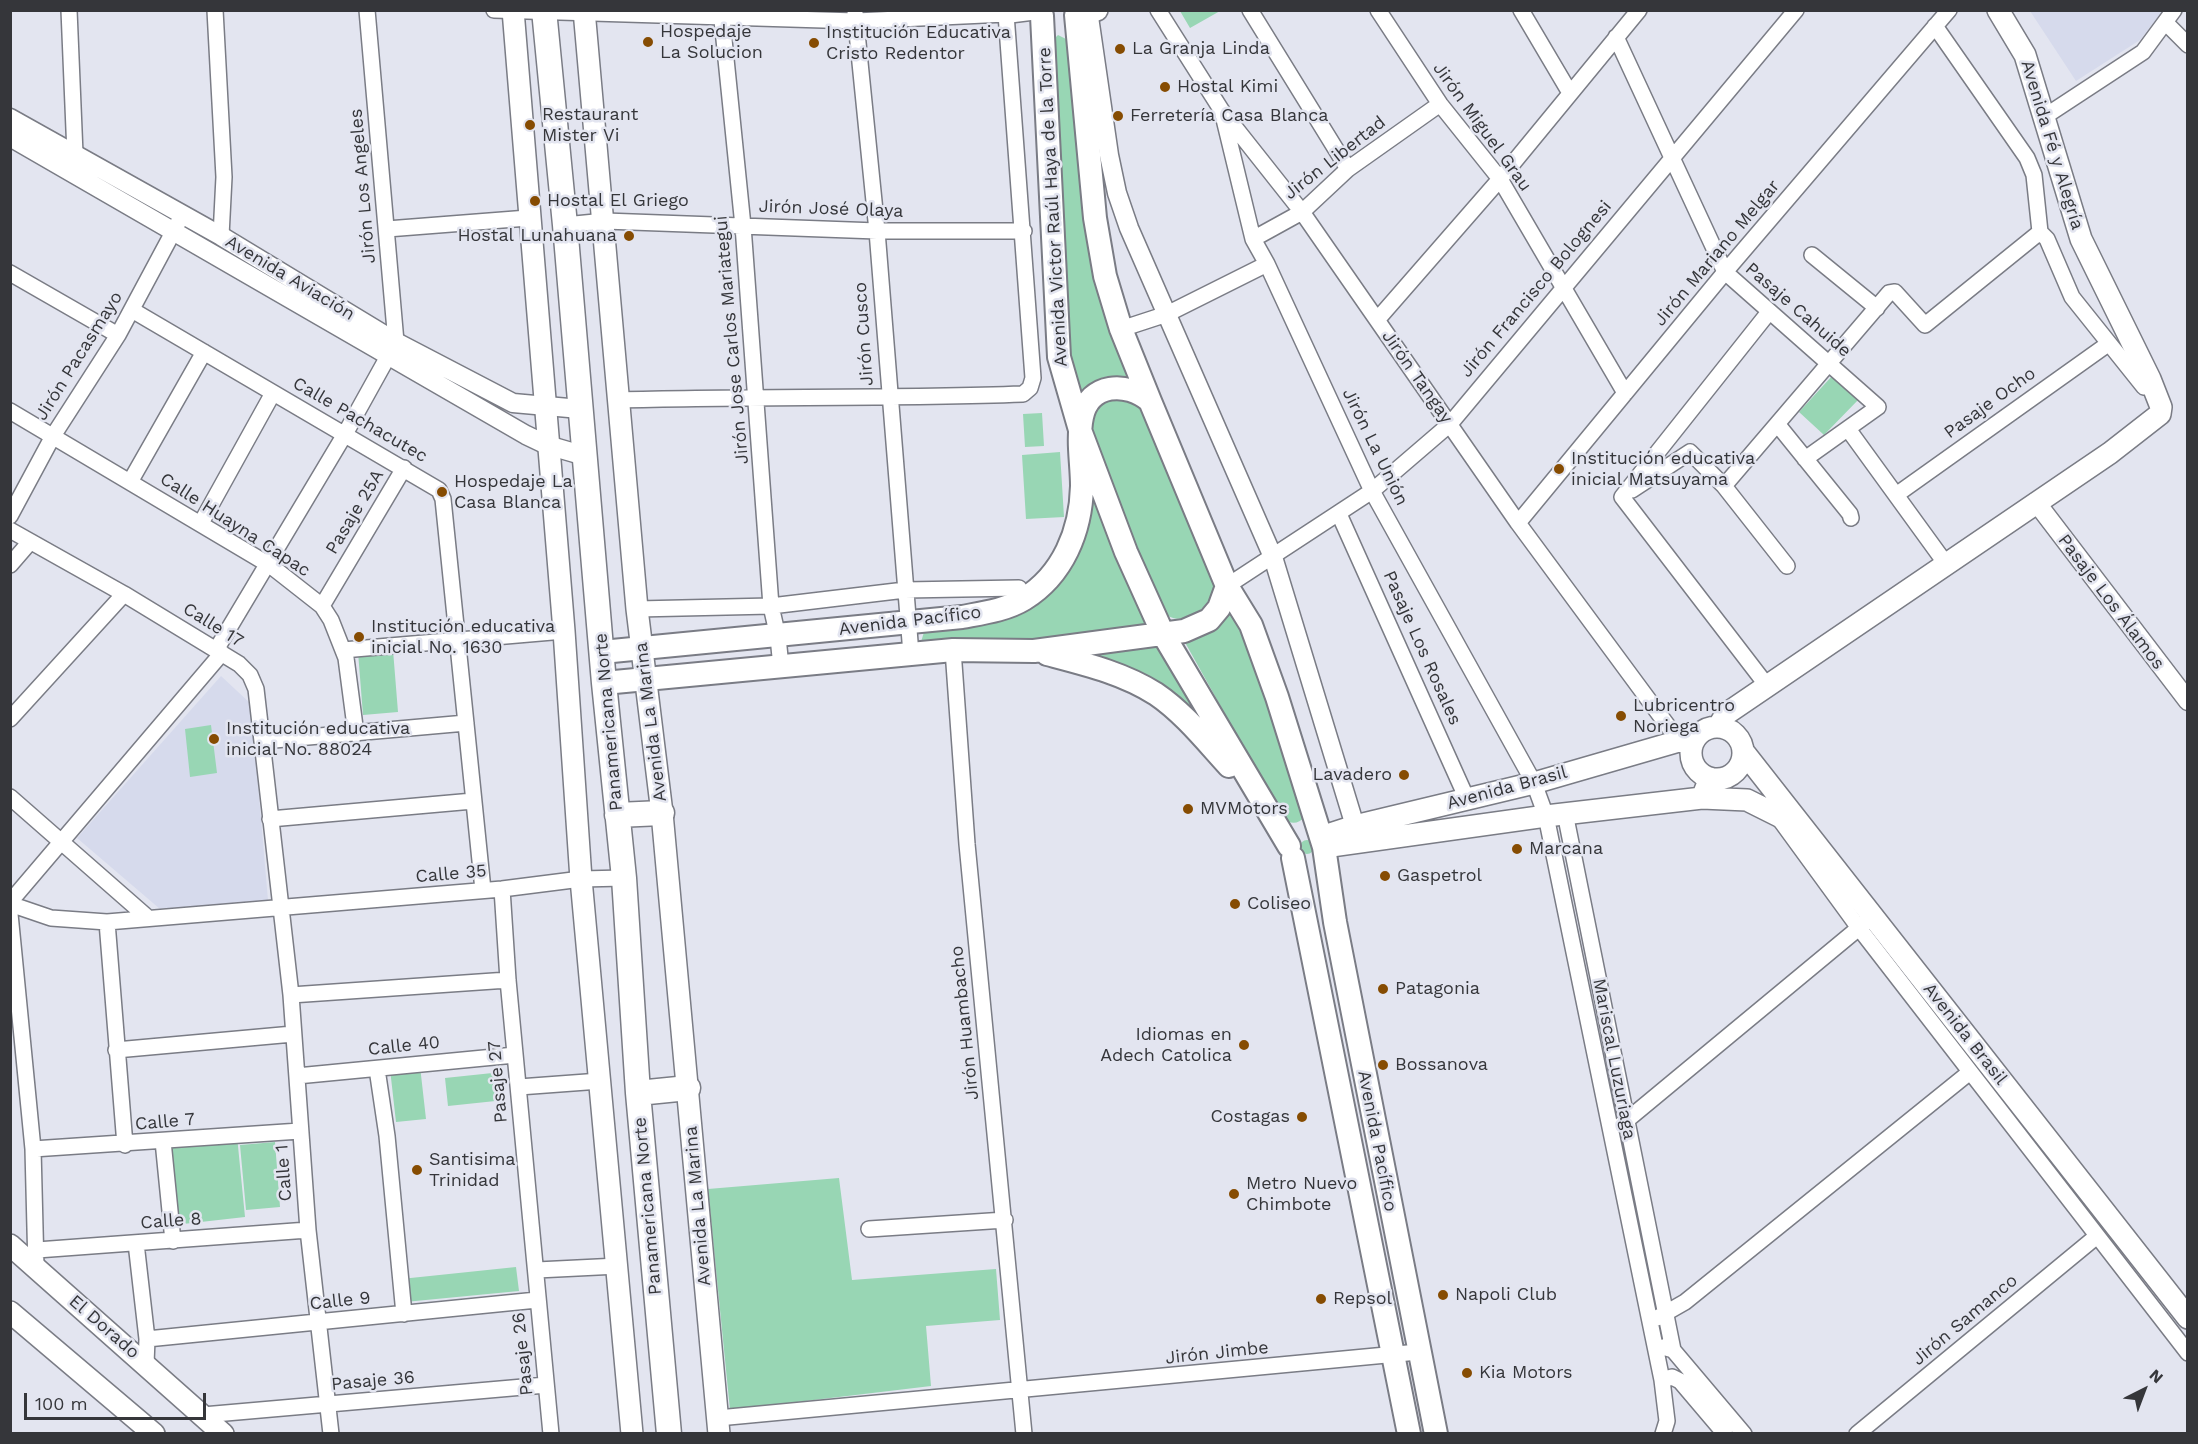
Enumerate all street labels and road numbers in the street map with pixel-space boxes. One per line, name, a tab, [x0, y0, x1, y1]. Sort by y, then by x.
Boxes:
street label: Avenida Victor Raúl Haya de la Torre	[1034, 47, 1072, 367]
street label: Jirón Miguel Grau	[1428, 58, 1536, 196]
street label: Avenida Fé y Alegría	[2016, 58, 2088, 232]
street label: Jirón Los Angeles	[345, 108, 381, 264]
street label: Jirón Libertad	[1280, 112, 1390, 204]
street label: Jirón Mariano Melgar	[1650, 176, 1784, 330]
street label: Jirón José Olaya	[758, 196, 904, 222]
street label: Jirón Francisco Bolognesi	[1456, 196, 1616, 382]
street label: Jirón Jose Carlos Mariategui	[710, 215, 754, 465]
street label: Avenida Aviación	[221, 231, 359, 325]
street label: Pasaje Cahuide	[1741, 258, 1855, 362]
street label: Jirón Cusco	[850, 281, 878, 387]
street label: Jirón Pacasmayo	[31, 288, 127, 424]
street label: Jirón Tangay	[1377, 326, 1457, 428]
street label: Pasaje Ocho	[1940, 363, 2040, 443]
street label: Calle Pachacutec	[289, 373, 431, 467]
street label: Jirón La Unión	[1337, 385, 1413, 509]
street label: Pasaje 25A	[321, 466, 389, 558]
street label: Calle Huayna Capac	[156, 468, 314, 582]
street label: Pasaje Los Álamos	[2053, 530, 2169, 674]
street label: Pasaje Los Rosales	[1378, 568, 1466, 728]
street label: Calle 17	[179, 598, 247, 652]
street label: Avenida Pacífico	[838, 602, 982, 640]
street label: Panamericana Norte	[590, 632, 628, 812]
street label: Avenida La Marina	[630, 641, 672, 803]
street label: Avenida Brasil	[1445, 762, 1569, 814]
street label: Calle 35	[415, 860, 487, 888]
street label: Jirón Huambacho	[946, 945, 984, 1101]
street label: Mariscal Luzuriaga	[1588, 977, 1640, 1141]
street label: Avenida Brasil	[1919, 979, 2011, 1089]
street label: Calle 40	[367, 1031, 441, 1061]
street label: Pasaje 27	[484, 1040, 512, 1124]
street label: Avenida Pacífico	[1353, 1069, 1401, 1213]
street label: Calle 7	[134, 1109, 196, 1135]
street label: Panamericana Norte	[629, 1116, 667, 1296]
street label: Avenida La Marina	[680, 1125, 716, 1287]
street label: Calle 1	[271, 1144, 297, 1202]
street label: Calle 8	[140, 1208, 202, 1234]
street label: Jirón Samanco	[1908, 1270, 2022, 1370]
street label: Calle 9	[308, 1287, 372, 1315]
street label: El Dorado	[64, 1291, 144, 1363]
street label: Pasaje 26	[508, 1311, 538, 1397]
street label: Jirón Jimbe	[1164, 1337, 1270, 1369]
street label: Pasaje 36	[330, 1367, 416, 1395]

